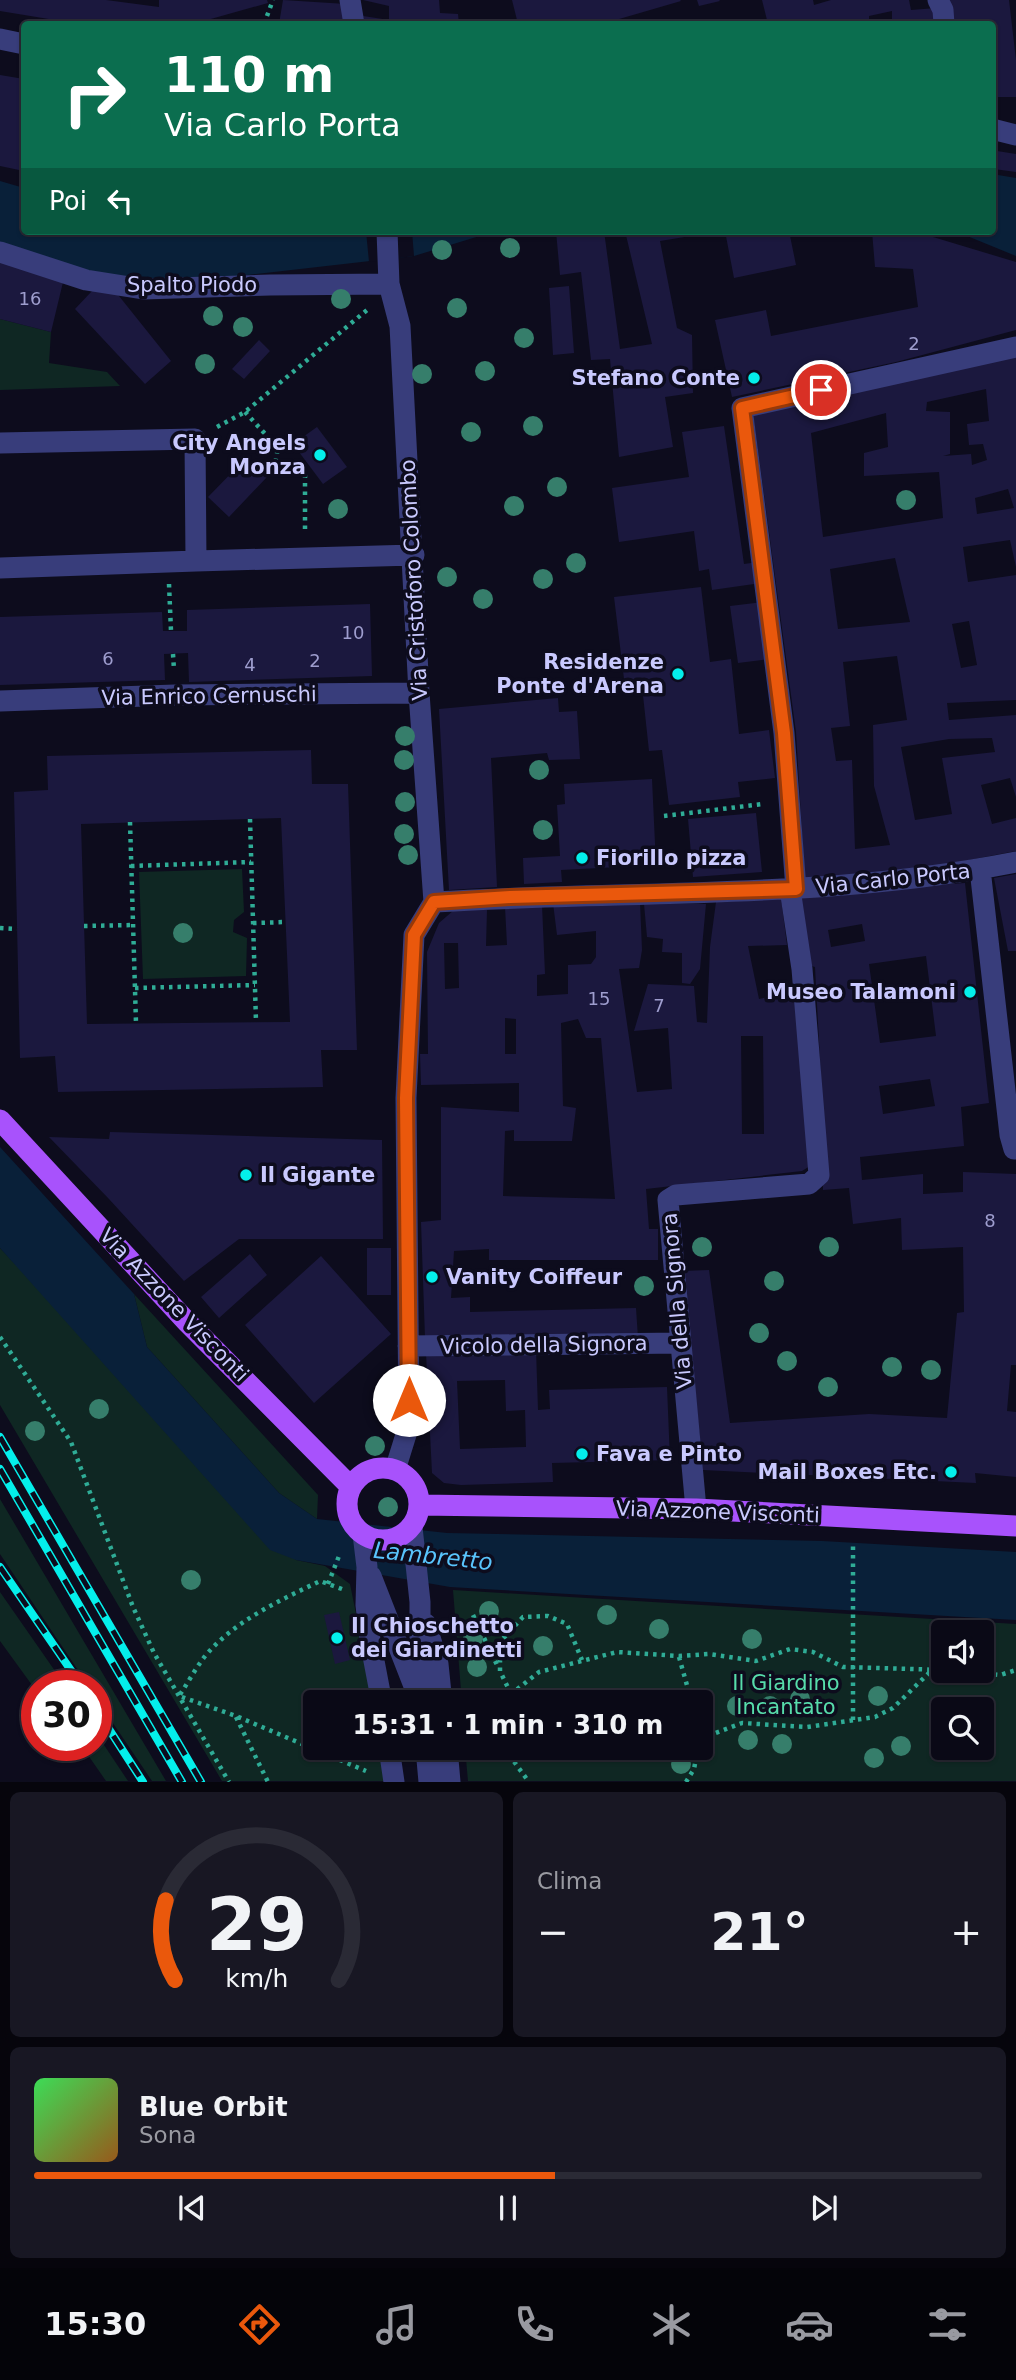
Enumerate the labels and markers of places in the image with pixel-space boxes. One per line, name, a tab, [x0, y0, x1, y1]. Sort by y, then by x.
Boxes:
pin	[791, 360, 851, 420]
place label: Stefano Conte	[572, 366, 740, 390]
marker: Stefano Conte	[746, 370, 762, 386]
place label: City Angels Monza	[172, 431, 306, 479]
marker: City Angels Monza	[312, 447, 328, 463]
place label: Residenze Ponte d'Arena	[496, 650, 664, 698]
marker: Residenze Ponte d'Arena	[670, 666, 686, 682]
place label: Fiorillo pizza	[596, 846, 747, 870]
marker: Fiorillo pizza	[574, 850, 590, 866]
place label: Museo Talamoni	[766, 980, 956, 1004]
marker: Museo Talamoni	[962, 984, 978, 1000]
place label: Il Gigante	[260, 1163, 375, 1187]
marker: Il Gigante	[238, 1167, 254, 1183]
place label: Vanity Coiffeur	[446, 1265, 623, 1289]
marker: Vanity Coiffeur	[424, 1269, 440, 1285]
place label: Fava e Pinto	[596, 1442, 742, 1466]
marker: Fava e Pinto	[574, 1446, 590, 1462]
place label: Mail Boxes Etc.	[757, 1460, 937, 1484]
marker: Mail Boxes Etc.	[943, 1464, 959, 1480]
place label: Il Chioschetto dei Giardinetti	[351, 1614, 522, 1662]
marker: Il Chioschetto dei Giardinetti	[329, 1630, 345, 1646]

